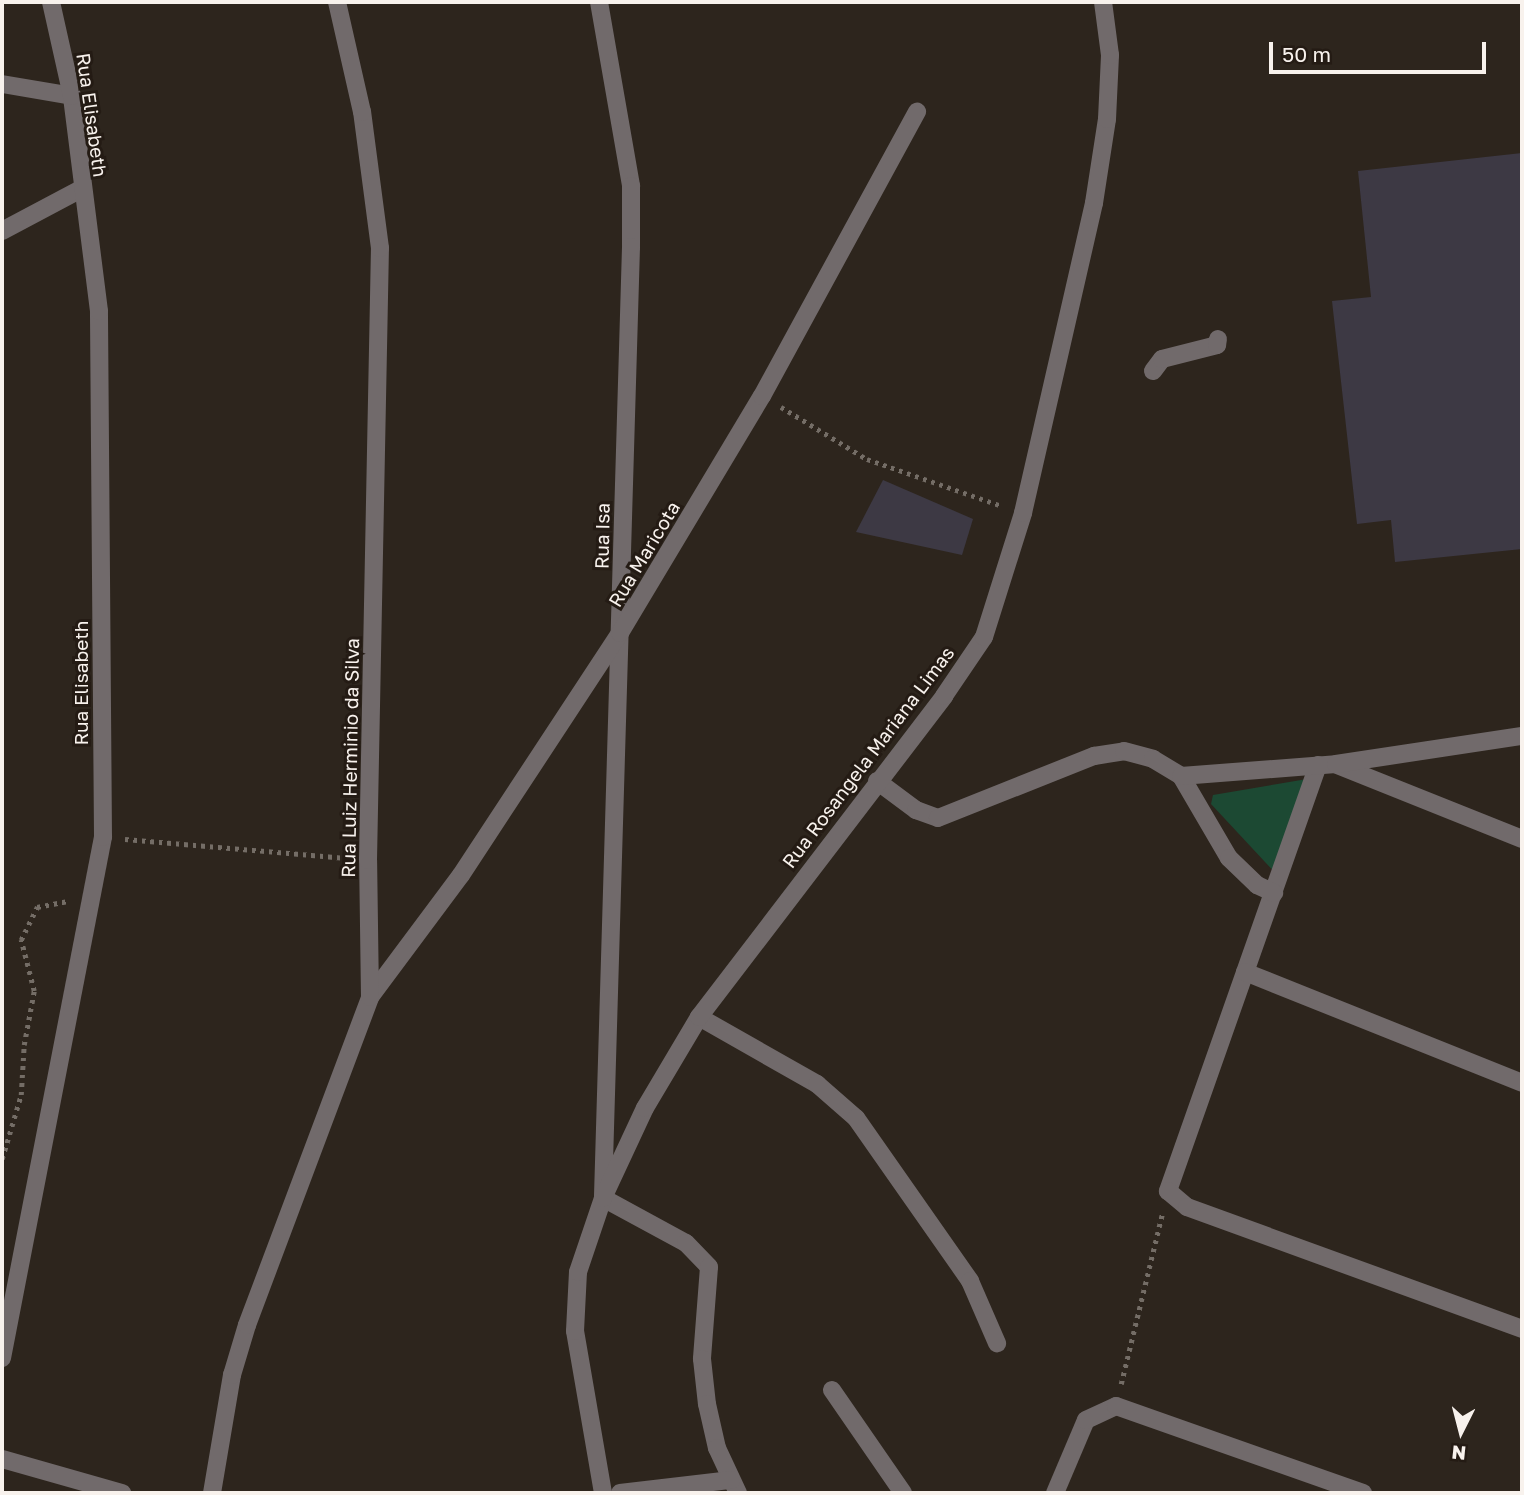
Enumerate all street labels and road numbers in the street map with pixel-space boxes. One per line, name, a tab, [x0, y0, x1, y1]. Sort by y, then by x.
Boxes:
street label: Rua Elisabeth	[72, 51, 112, 179]
street label: Rua Maricota	[604, 497, 684, 611]
street label: Rua Isa	[590, 503, 614, 569]
street label: Rua Elisabeth	[70, 620, 92, 746]
street label: Rua Luiz Herminio da Silva	[337, 638, 363, 878]
street label: Rua Rosangela Mariana Limas	[777, 642, 959, 872]

